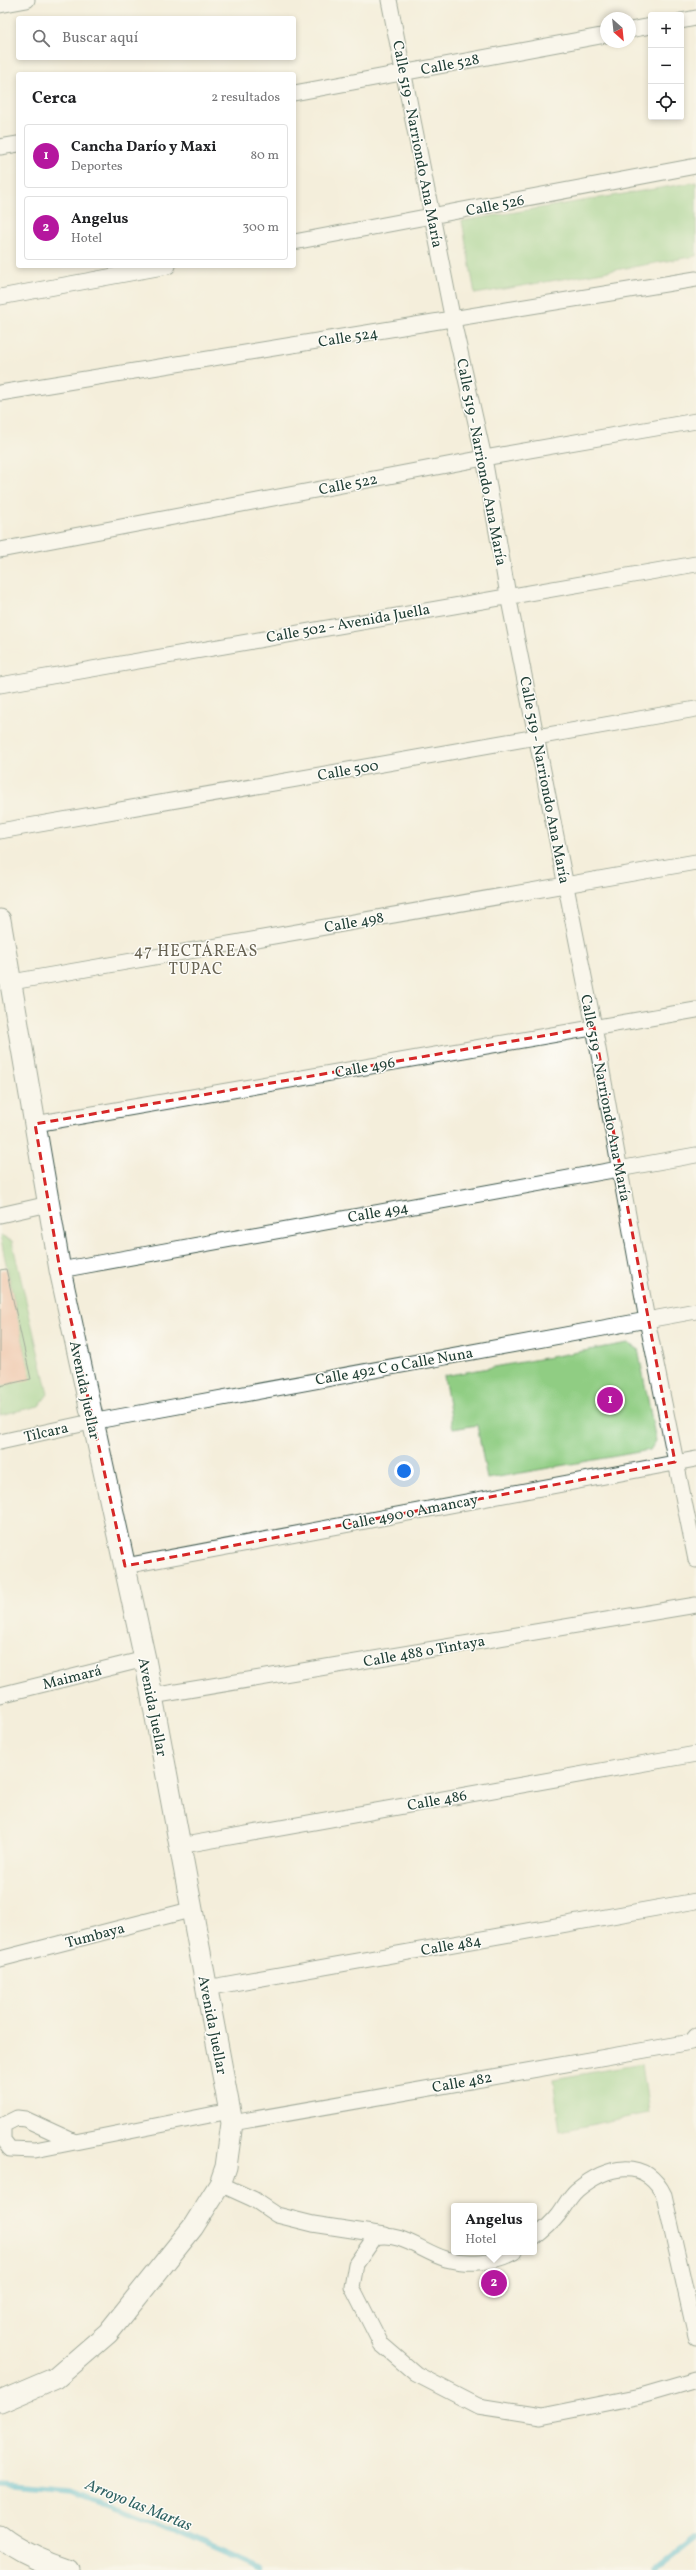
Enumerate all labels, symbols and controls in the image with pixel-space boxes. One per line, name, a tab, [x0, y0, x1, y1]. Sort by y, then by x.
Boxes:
north arrow	[600, 12, 636, 48]
map controls	[648, 12, 684, 120]
button: +	[648, 12, 684, 48]
search box	[16, 16, 296, 60]
icon: search	[30, 27, 52, 49]
text: Buscar aquí	[62, 28, 138, 49]
street label: Calle 519 - Narriondo Ana María	[386, 39, 447, 250]
button: −	[648, 48, 684, 84]
street label: Calle 528	[419, 50, 481, 81]
button: locate	[648, 84, 684, 120]
text: Cerca	[32, 87, 77, 110]
text: 2 resultados	[211, 89, 280, 107]
text: Cancha Darío y Maxi	[71, 137, 217, 158]
text: 1	[43, 147, 49, 165]
text: 80 m	[250, 147, 279, 165]
text: Deportes	[71, 158, 123, 176]
street label: Calle 526	[464, 191, 526, 222]
text: Angelus	[71, 209, 129, 230]
text: 2	[43, 219, 49, 237]
text: 300 m	[243, 219, 279, 237]
text: Hotel	[71, 230, 102, 248]
street label: Calle 524	[317, 323, 380, 354]
street label: Calle 519 - Narriondo Ana María	[450, 357, 511, 568]
street label: Calle 522	[317, 469, 380, 501]
street label: Calle 502 - Avenida Juella	[265, 600, 432, 649]
street label: Calle 519 - Narriondo Ana María	[513, 675, 574, 886]
street label: Calle 500	[316, 756, 380, 787]
street label: Calle 498	[323, 908, 386, 939]
district label: 47 HECTÁREAS TUPAC	[134, 941, 258, 981]
street label: Calle 519 - Narriondo Ana María	[574, 993, 635, 1204]
street label: Calle 496	[333, 1053, 397, 1084]
street label: Calle 494	[346, 1198, 410, 1229]
street label: Avenida Juellar	[63, 1339, 104, 1441]
street label: Calle 492 C o Calle Nuna	[314, 1343, 475, 1392]
pin: 1	[597, 1385, 623, 1415]
street label: Tilcara	[22, 1418, 71, 1449]
your location	[394, 1461, 414, 1481]
street label: Calle 490 o Amancay	[341, 1490, 480, 1537]
street label: Calle 488 o Tintaya	[362, 1631, 487, 1674]
street label: Avenida Juellar	[132, 1656, 171, 1758]
street label: Maimará	[40, 1661, 104, 1696]
street label: Calle 486	[406, 1786, 469, 1817]
street label: Tumbaya	[63, 1918, 127, 1954]
street label: Calle 484	[419, 1931, 483, 1962]
street label: Avenida Juellar	[192, 1974, 231, 2076]
street label: Calle 482	[431, 2068, 494, 2099]
popup	[451, 2203, 537, 2255]
text: Angelus	[465, 2210, 523, 2231]
text: Hotel	[465, 2231, 496, 2249]
pin: 2	[481, 2268, 507, 2298]
water label: Arroyo las Martas	[81, 2474, 195, 2537]

